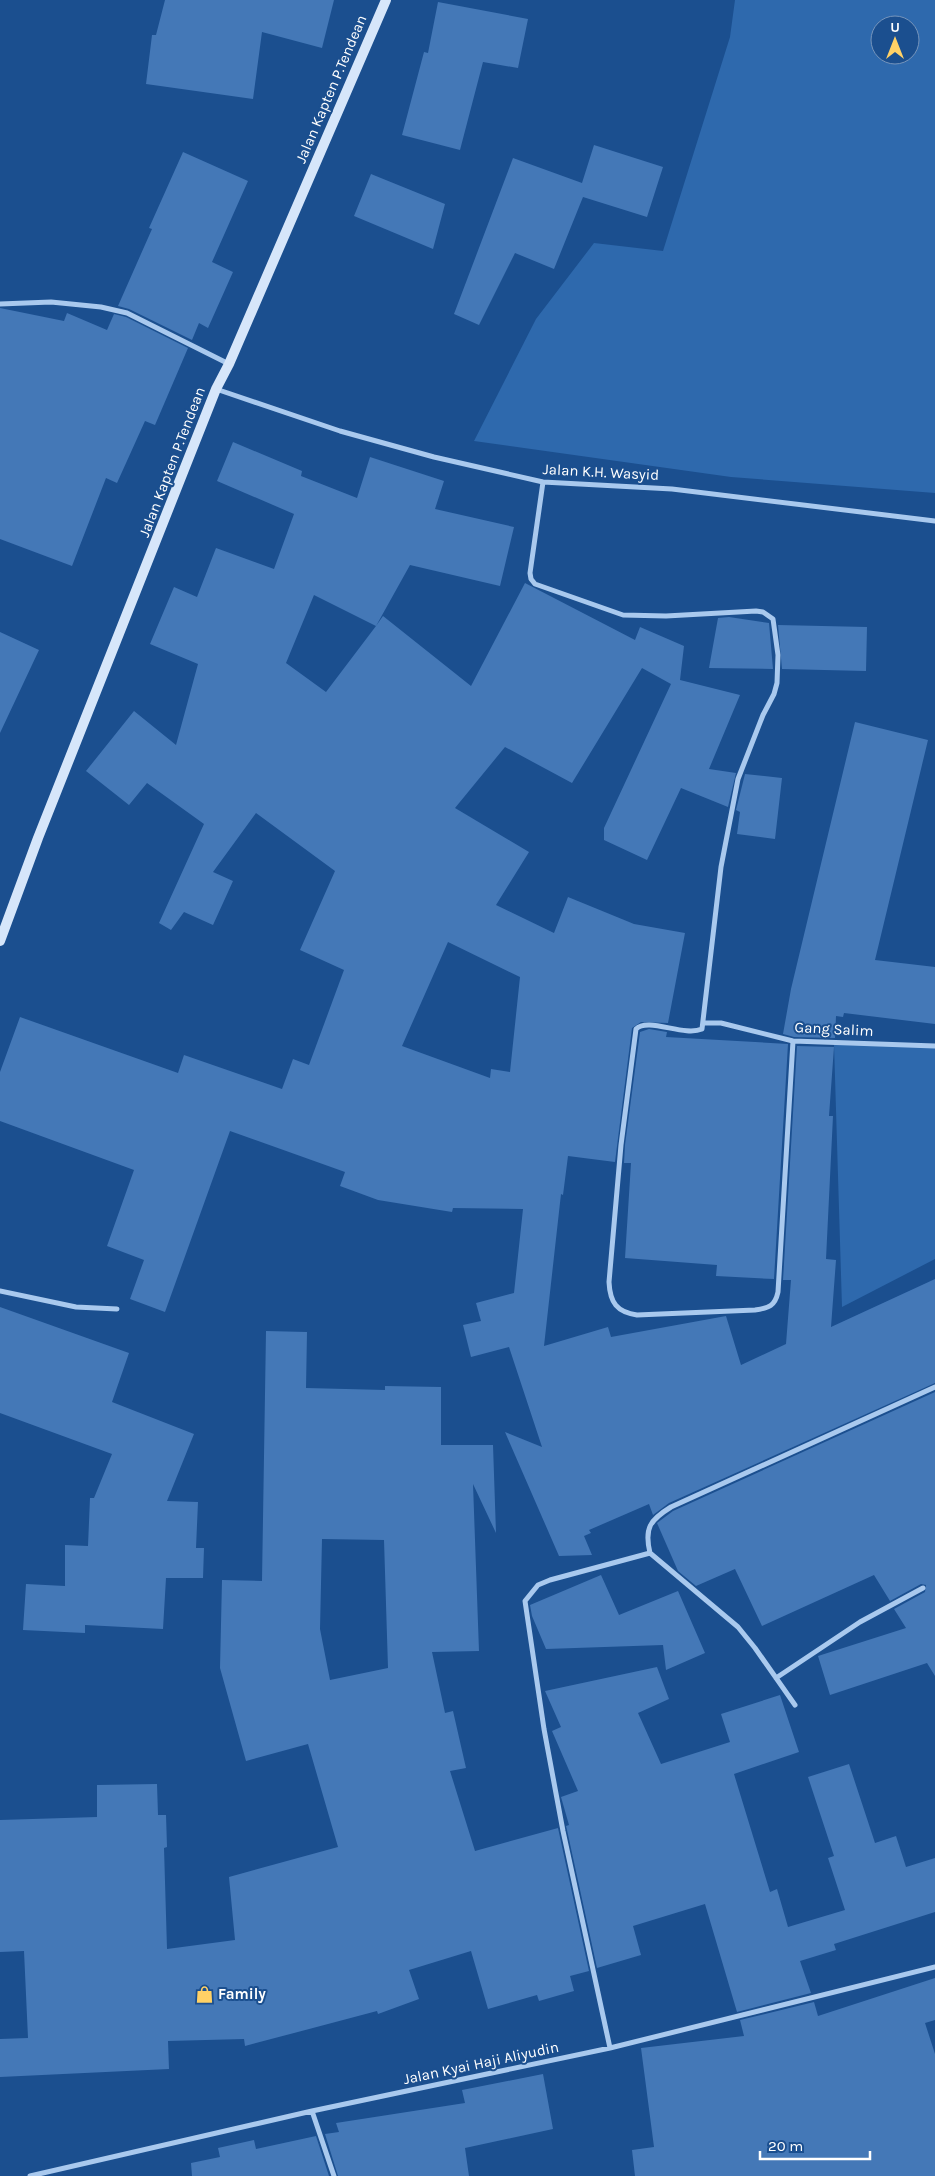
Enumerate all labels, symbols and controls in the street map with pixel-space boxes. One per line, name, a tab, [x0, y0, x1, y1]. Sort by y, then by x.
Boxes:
street label: Jalan Kapten P.Tendean	[292, 12, 370, 166]
north arrow	[870, 15, 920, 65]
text: U	[890, 19, 900, 36]
street label: Jalan Kapten P.Tendean	[135, 384, 209, 540]
street label: Jalan K.H. Wasyid	[542, 460, 660, 484]
street label: Gang Salim	[794, 1018, 874, 1040]
shop icon: Family	[194, 1984, 214, 2004]
place label: Family	[218, 1985, 266, 2003]
street label: Jalan Kyai Haji Aliyudin	[402, 2038, 560, 2088]
scale bar	[760, 2128, 870, 2160]
text: 20 m	[768, 2137, 803, 2155]

